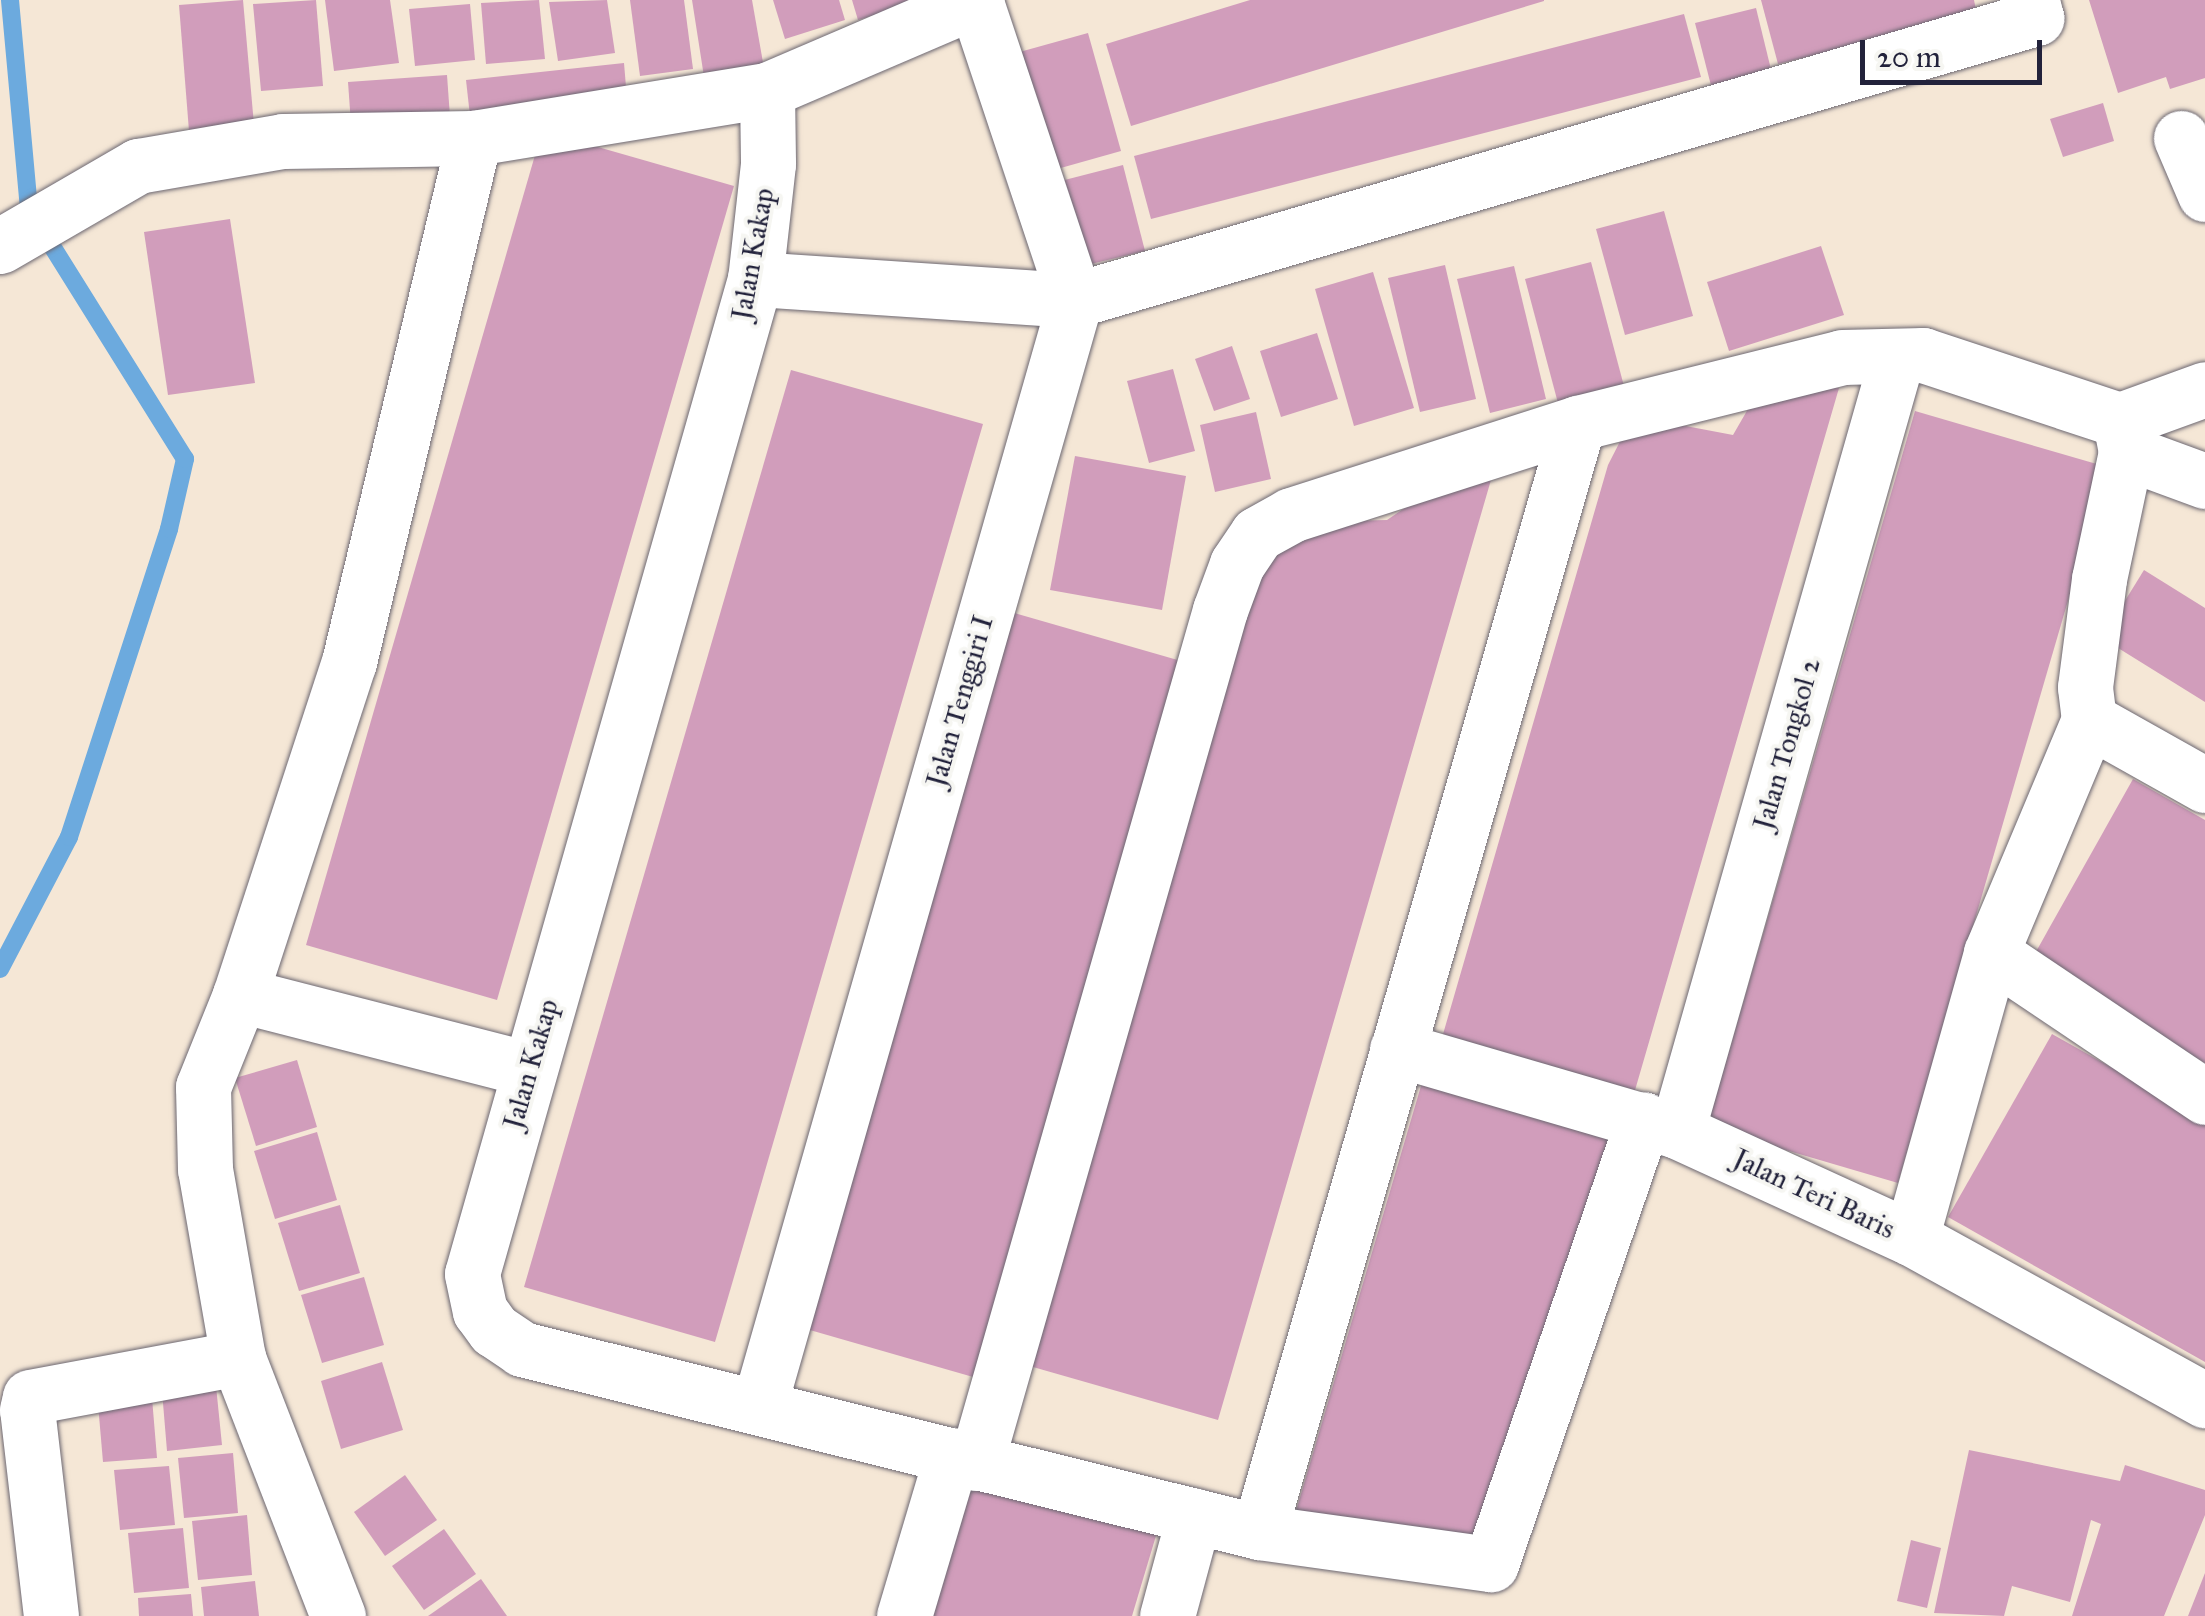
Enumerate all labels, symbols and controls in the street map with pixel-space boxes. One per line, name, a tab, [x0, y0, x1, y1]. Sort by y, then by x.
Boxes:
scale bar	[1865, 20, 2048, 82]
text: 20 m	[1877, 39, 1941, 75]
street label: Jalan Kakap	[725, 185, 781, 323]
street label: Jalan Tenggiri I	[919, 611, 1001, 791]
street label: Jalan Tongkol 2	[1746, 654, 1828, 834]
street label: Jalan Kakap	[496, 995, 566, 1133]
street label: Jalan Teri Baris	[1728, 1142, 1900, 1246]

